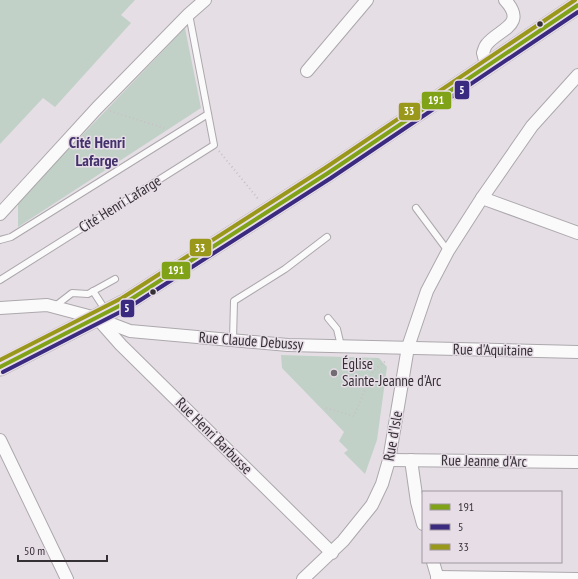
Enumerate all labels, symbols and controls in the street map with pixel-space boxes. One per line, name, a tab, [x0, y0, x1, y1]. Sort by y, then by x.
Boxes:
unlabelled marker	[535, 19, 545, 29]
line badge: 5	[454, 80, 470, 100]
text: 5	[459, 83, 465, 97]
line badge: 191	[421, 91, 452, 110]
text: 191	[428, 93, 444, 107]
line badge: 33	[398, 102, 421, 121]
text: 33	[404, 104, 414, 118]
district label: Cité Henri Lafarge	[69, 132, 126, 170]
street label: Cité Henri Lafarge	[75, 171, 164, 236]
line badge: 33	[189, 238, 212, 257]
text: 33	[195, 241, 205, 255]
line badge: 191	[161, 261, 191, 280]
text: 191	[168, 263, 184, 277]
unlabelled marker	[148, 287, 158, 297]
line badge: 5	[120, 299, 135, 318]
text: 5	[124, 301, 130, 315]
street label: Rue Claude Debussy	[198, 327, 304, 354]
street label: Rue d'Aquitaine	[453, 339, 533, 360]
place label: Église Sainte-Jeanne d'Arc	[342, 354, 442, 390]
marker: Église Sainte-Jeanne d'Arc	[329, 368, 339, 378]
street label: Rue Henri Barbusse	[172, 393, 257, 478]
street label: Rue d'Isle	[379, 409, 406, 462]
street label: Rue Jeanne d'Arc	[441, 450, 528, 471]
legend	[422, 491, 562, 563]
text: 191	[458, 499, 474, 514]
text: 5	[458, 519, 463, 534]
scale bar	[18, 537, 107, 563]
text: 33	[458, 539, 469, 554]
text: 50 m	[24, 543, 45, 558]

